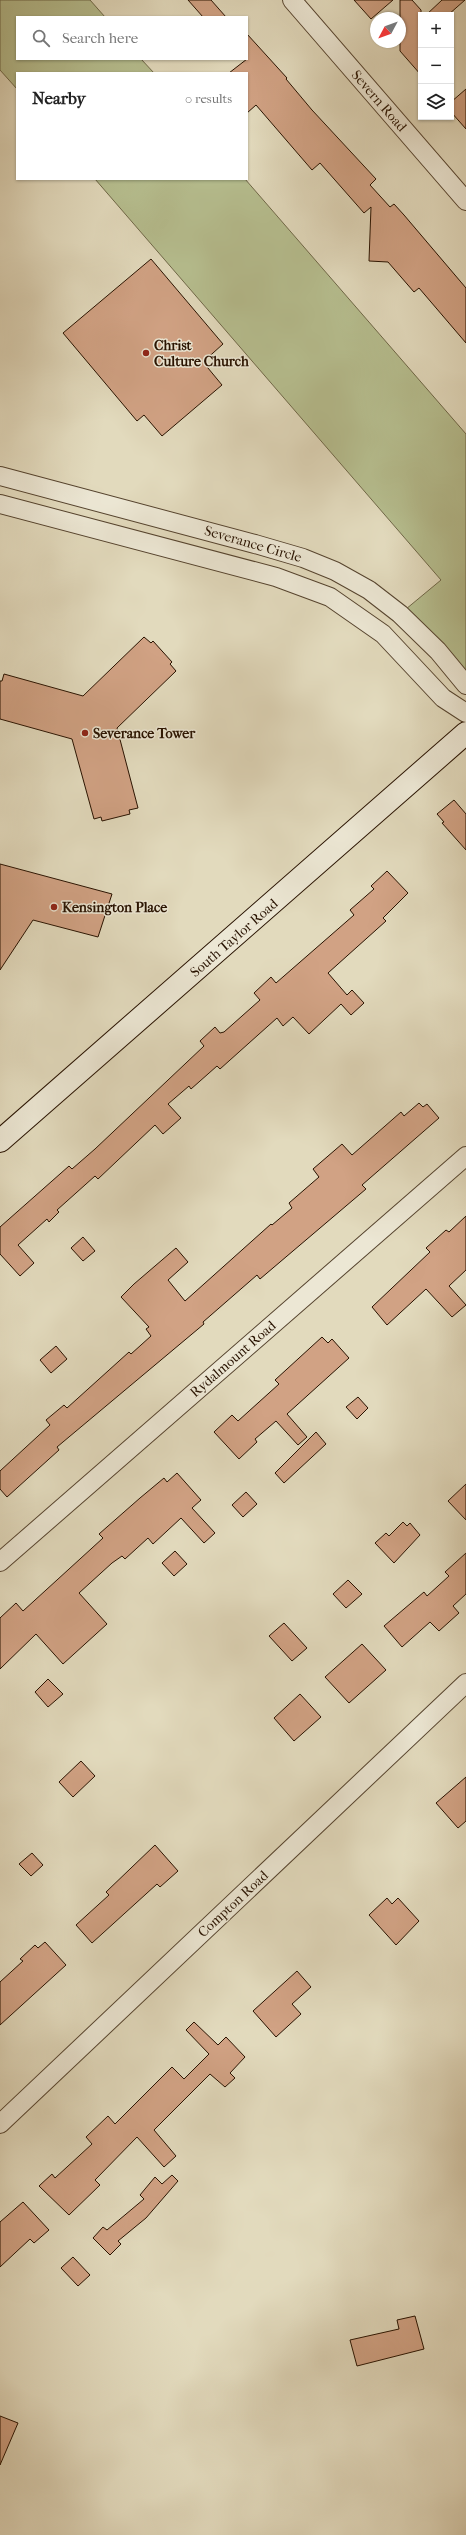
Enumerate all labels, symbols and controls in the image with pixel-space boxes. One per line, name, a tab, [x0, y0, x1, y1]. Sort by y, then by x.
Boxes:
north arrow	[370, 12, 406, 48]
map controls	[418, 12, 454, 120]
button: +	[418, 12, 454, 48]
search box	[16, 16, 248, 60]
icon: search	[30, 27, 52, 49]
text: Search here	[62, 29, 138, 47]
button: −	[418, 48, 454, 84]
street label: Severn Road	[348, 67, 411, 136]
button: layers	[418, 84, 454, 120]
text: Nearby	[32, 88, 86, 108]
text: 0 results	[185, 91, 232, 106]
place label: Christ Culture Church	[154, 337, 250, 370]
marker: Christ Culture Church	[141, 348, 151, 358]
street label: Severance Circle	[202, 522, 304, 566]
place label: Severance Tower	[93, 725, 196, 742]
marker: Severance Tower	[80, 728, 90, 738]
street label: South Taylor Road	[187, 895, 282, 981]
place label: Kensington Place	[62, 899, 167, 916]
marker: Kensington Place	[49, 902, 59, 912]
street label: Rydalmount Road	[187, 1317, 280, 1401]
street label: Compton Road	[194, 1867, 272, 1941]

